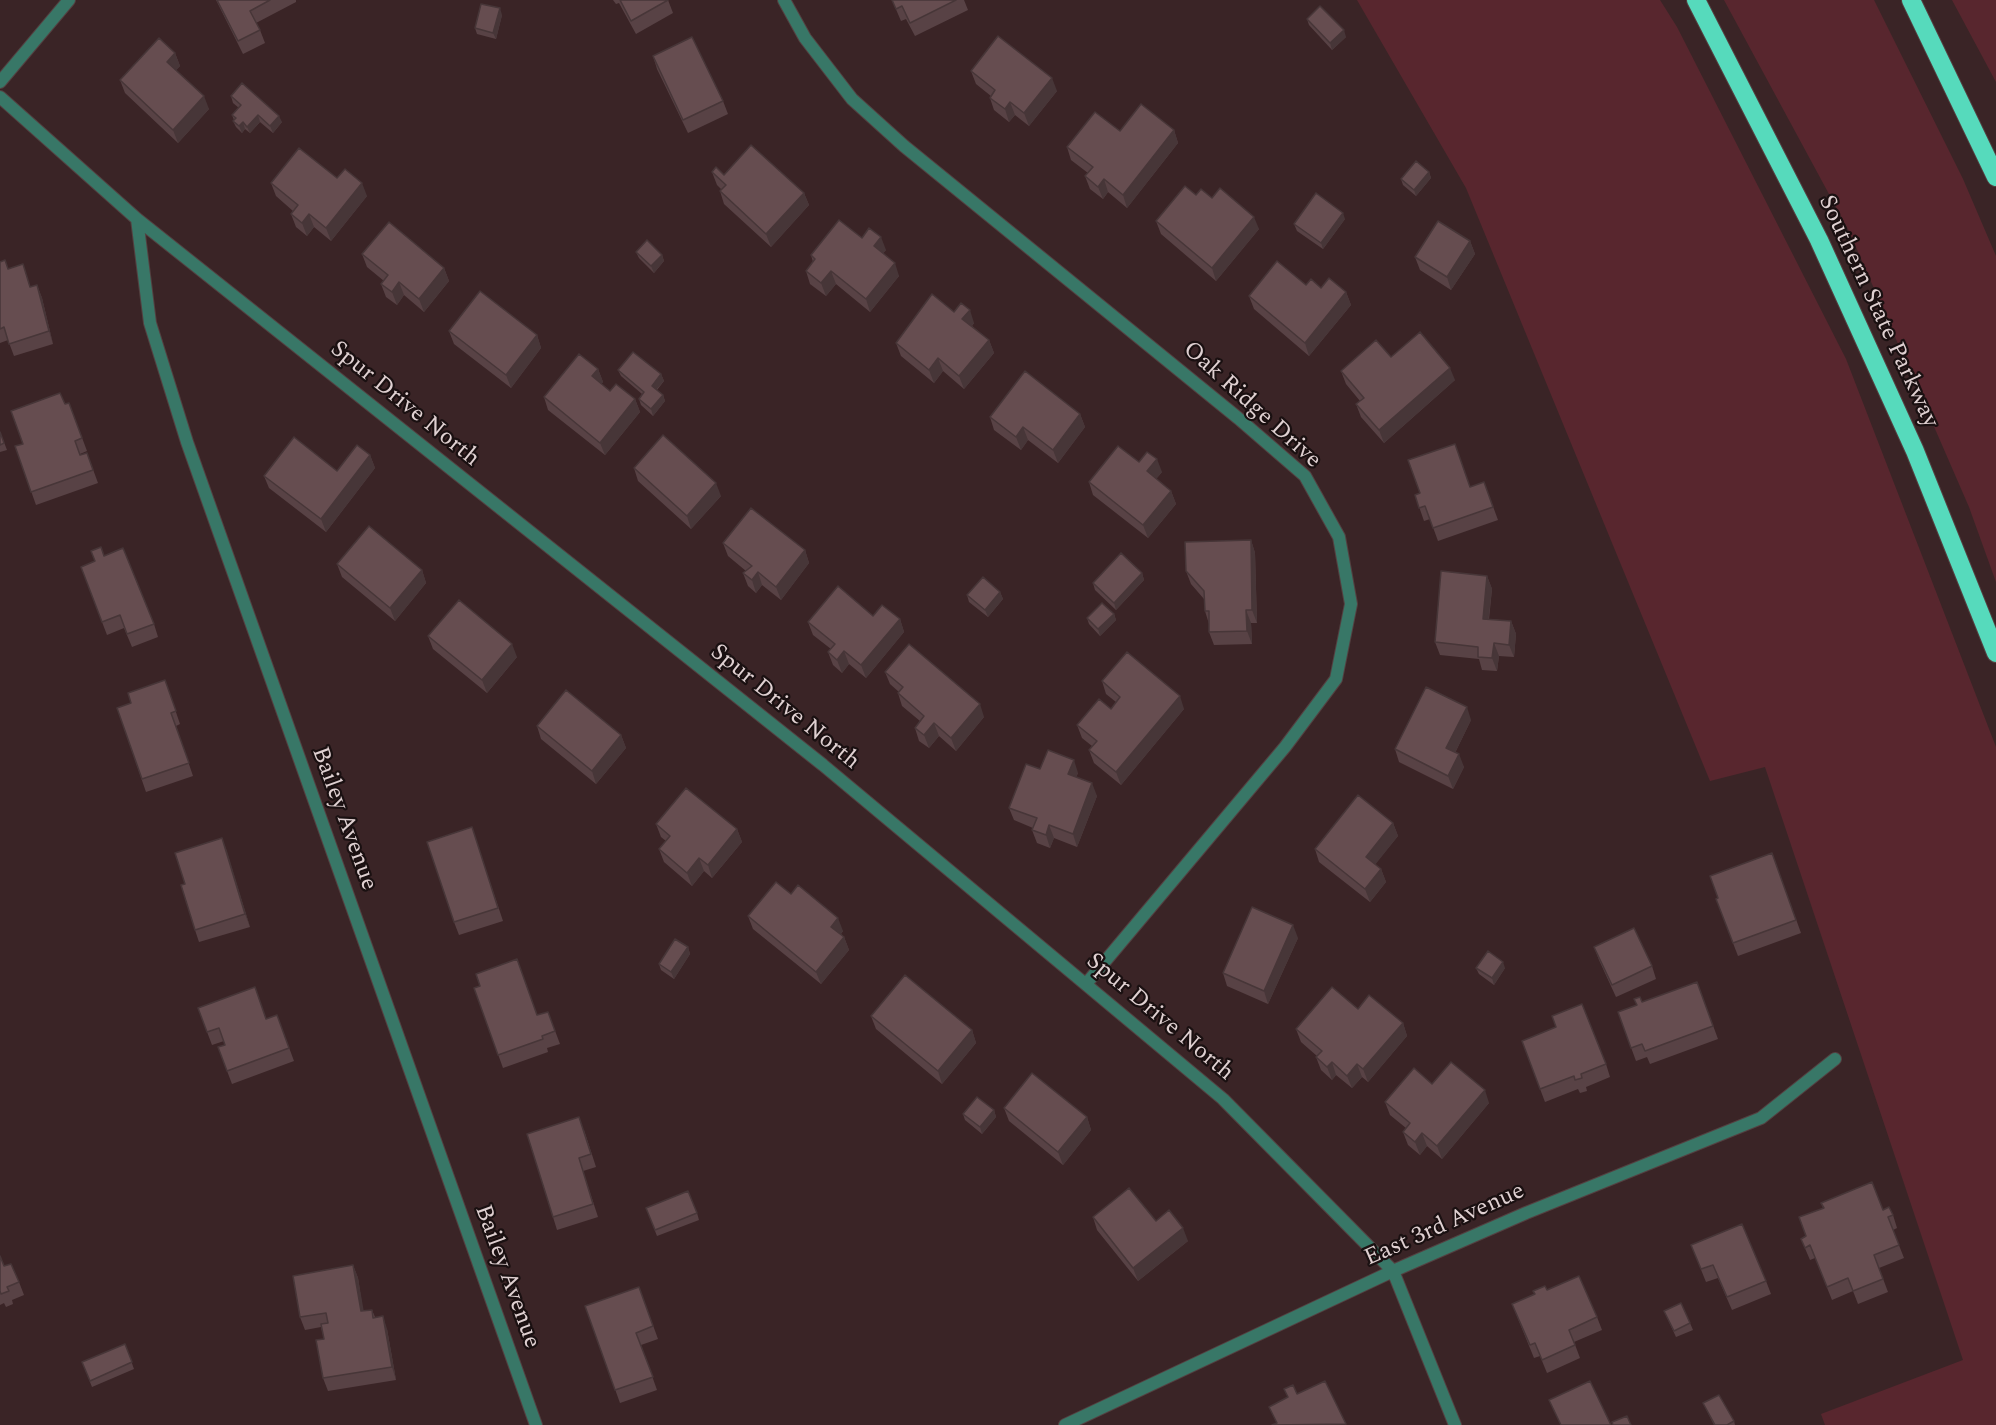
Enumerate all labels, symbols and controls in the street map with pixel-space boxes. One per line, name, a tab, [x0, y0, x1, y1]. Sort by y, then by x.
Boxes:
street label: Southern State Parkway	[1810, 191, 1944, 433]
street label: Spur Drive North	[323, 336, 485, 474]
street label: Oak Ridge Drive	[1176, 336, 1326, 476]
street label: Spur Drive North	[703, 639, 865, 777]
street label: Bailey Avenue	[304, 743, 382, 895]
street label: Spur Drive North	[1079, 948, 1239, 1088]
street label: East 3rd Avenue	[1360, 1178, 1530, 1274]
street label: Bailey Avenue	[467, 1201, 545, 1353]

